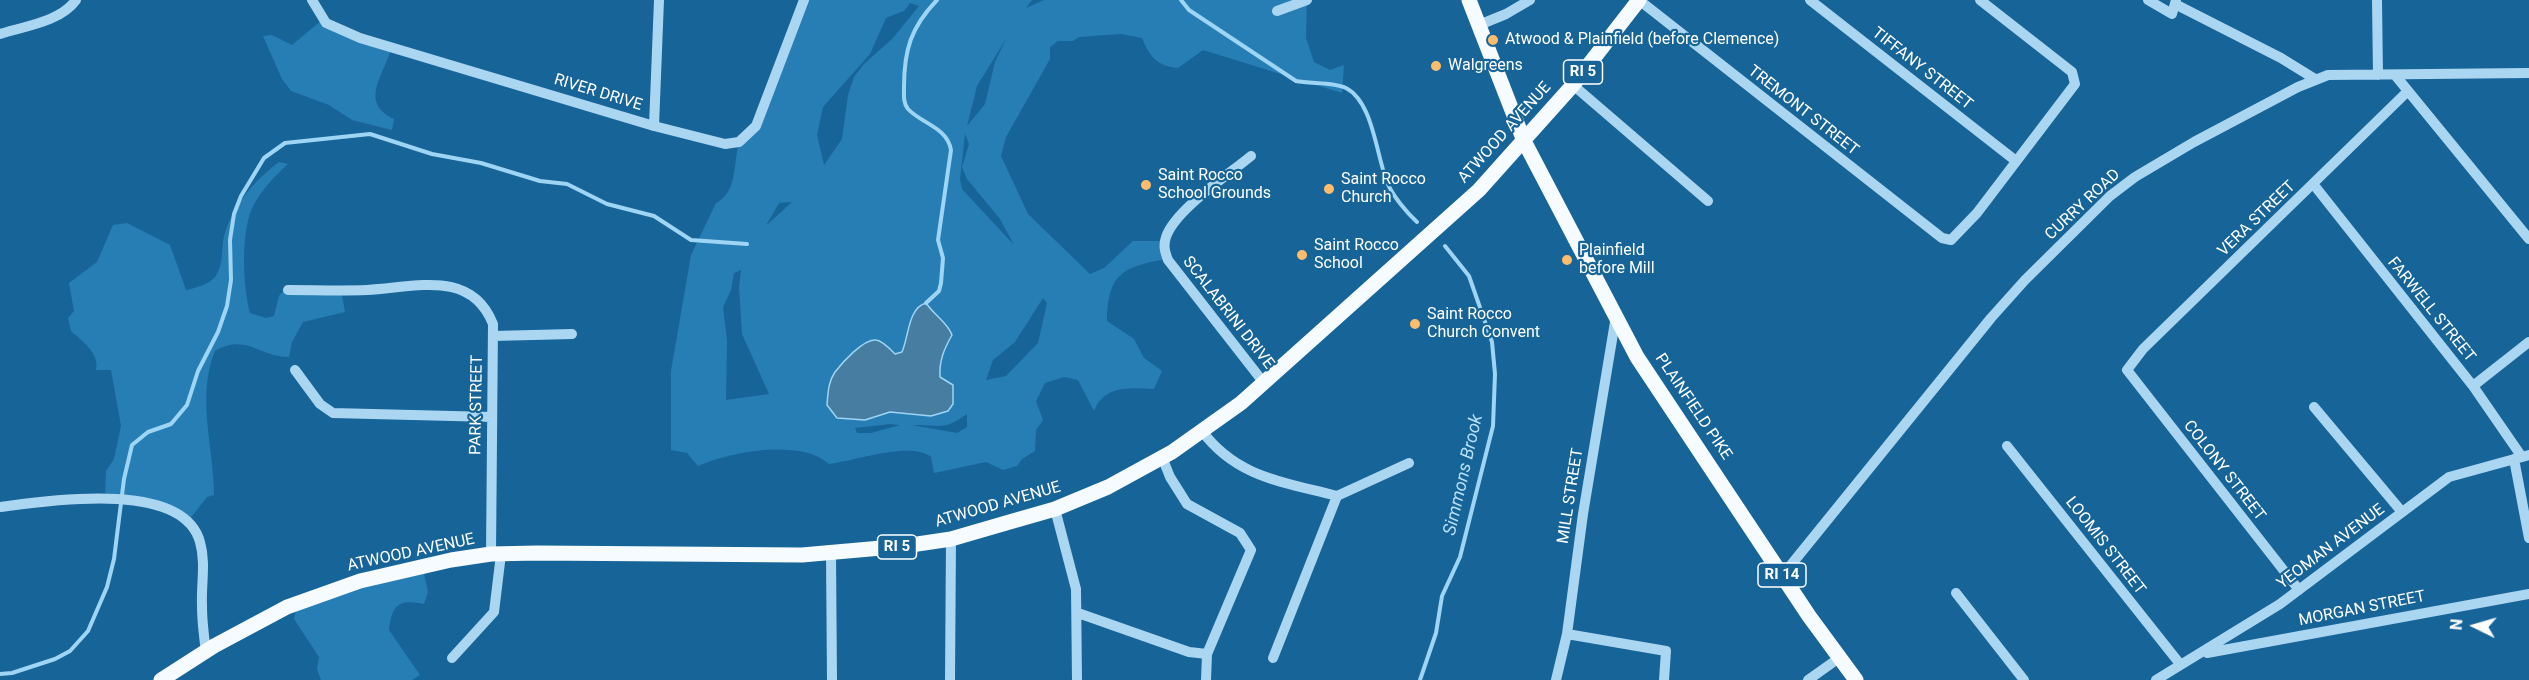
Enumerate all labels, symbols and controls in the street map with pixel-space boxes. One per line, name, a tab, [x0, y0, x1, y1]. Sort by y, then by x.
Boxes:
street label: TIFFANY STREET	[1868, 24, 1976, 114]
place label: Atwood & Plainfield (before Clemence)	[1505, 30, 1779, 50]
marker: Atwood & Plainfield (before Clemence)	[1486, 33, 1500, 47]
place label: Walgreens	[1448, 56, 1523, 76]
marker: Walgreens	[1429, 59, 1443, 73]
road number: RI 5	[1564, 60, 1602, 84]
street label: TREMONT STREET	[1744, 62, 1862, 160]
street label: RIVER DRIVE	[552, 70, 644, 116]
street label: ATWOOD AVENUE	[1454, 78, 1556, 188]
street label: CURRY ROAD	[2042, 165, 2124, 245]
place label: Saint Rocco School Grounds	[1158, 166, 1271, 204]
place label: Saint Rocco Church	[1341, 170, 1426, 208]
street label: VERA STREET	[2214, 177, 2300, 261]
marker: Saint Rocco School Grounds	[1139, 178, 1153, 192]
marker: Saint Rocco Church	[1322, 182, 1336, 196]
place label: Saint Rocco School	[1314, 236, 1399, 274]
place label: Plainfield before Mill	[1579, 241, 1655, 279]
marker: Saint Rocco School	[1295, 248, 1309, 262]
street label: SCALABRINI DRIVE	[1178, 253, 1278, 373]
marker: Plainfield before Mill	[1560, 253, 1574, 267]
street label: FARWELL STREET	[2383, 254, 2479, 366]
place label: Saint Rocco Church Convent	[1427, 305, 1540, 343]
marker: Saint Rocco Church Convent	[1408, 317, 1422, 331]
street label: PLAINFIELD PIKE	[1650, 350, 1736, 464]
street label: PARK STREET	[467, 355, 487, 455]
water label: Simmons Brook	[1440, 412, 1488, 538]
street label: COLONY STREET	[2179, 417, 2269, 525]
street label: MILL STREET	[1554, 447, 1588, 545]
street label: ATWOOD AVENUE	[933, 478, 1063, 532]
street label: LOOMIS STREET	[2061, 493, 2149, 599]
street label: YEOMAN AVENUE	[2273, 500, 2389, 594]
street label: ATWOOD AVENUE	[346, 530, 476, 576]
road number: RI 5	[878, 535, 916, 559]
road number: RI 14	[1758, 563, 1806, 587]
street label: MORGAN STREET	[2297, 587, 2427, 631]
north arrow	[2445, 596, 2505, 656]
text: N	[2447, 618, 2467, 631]

